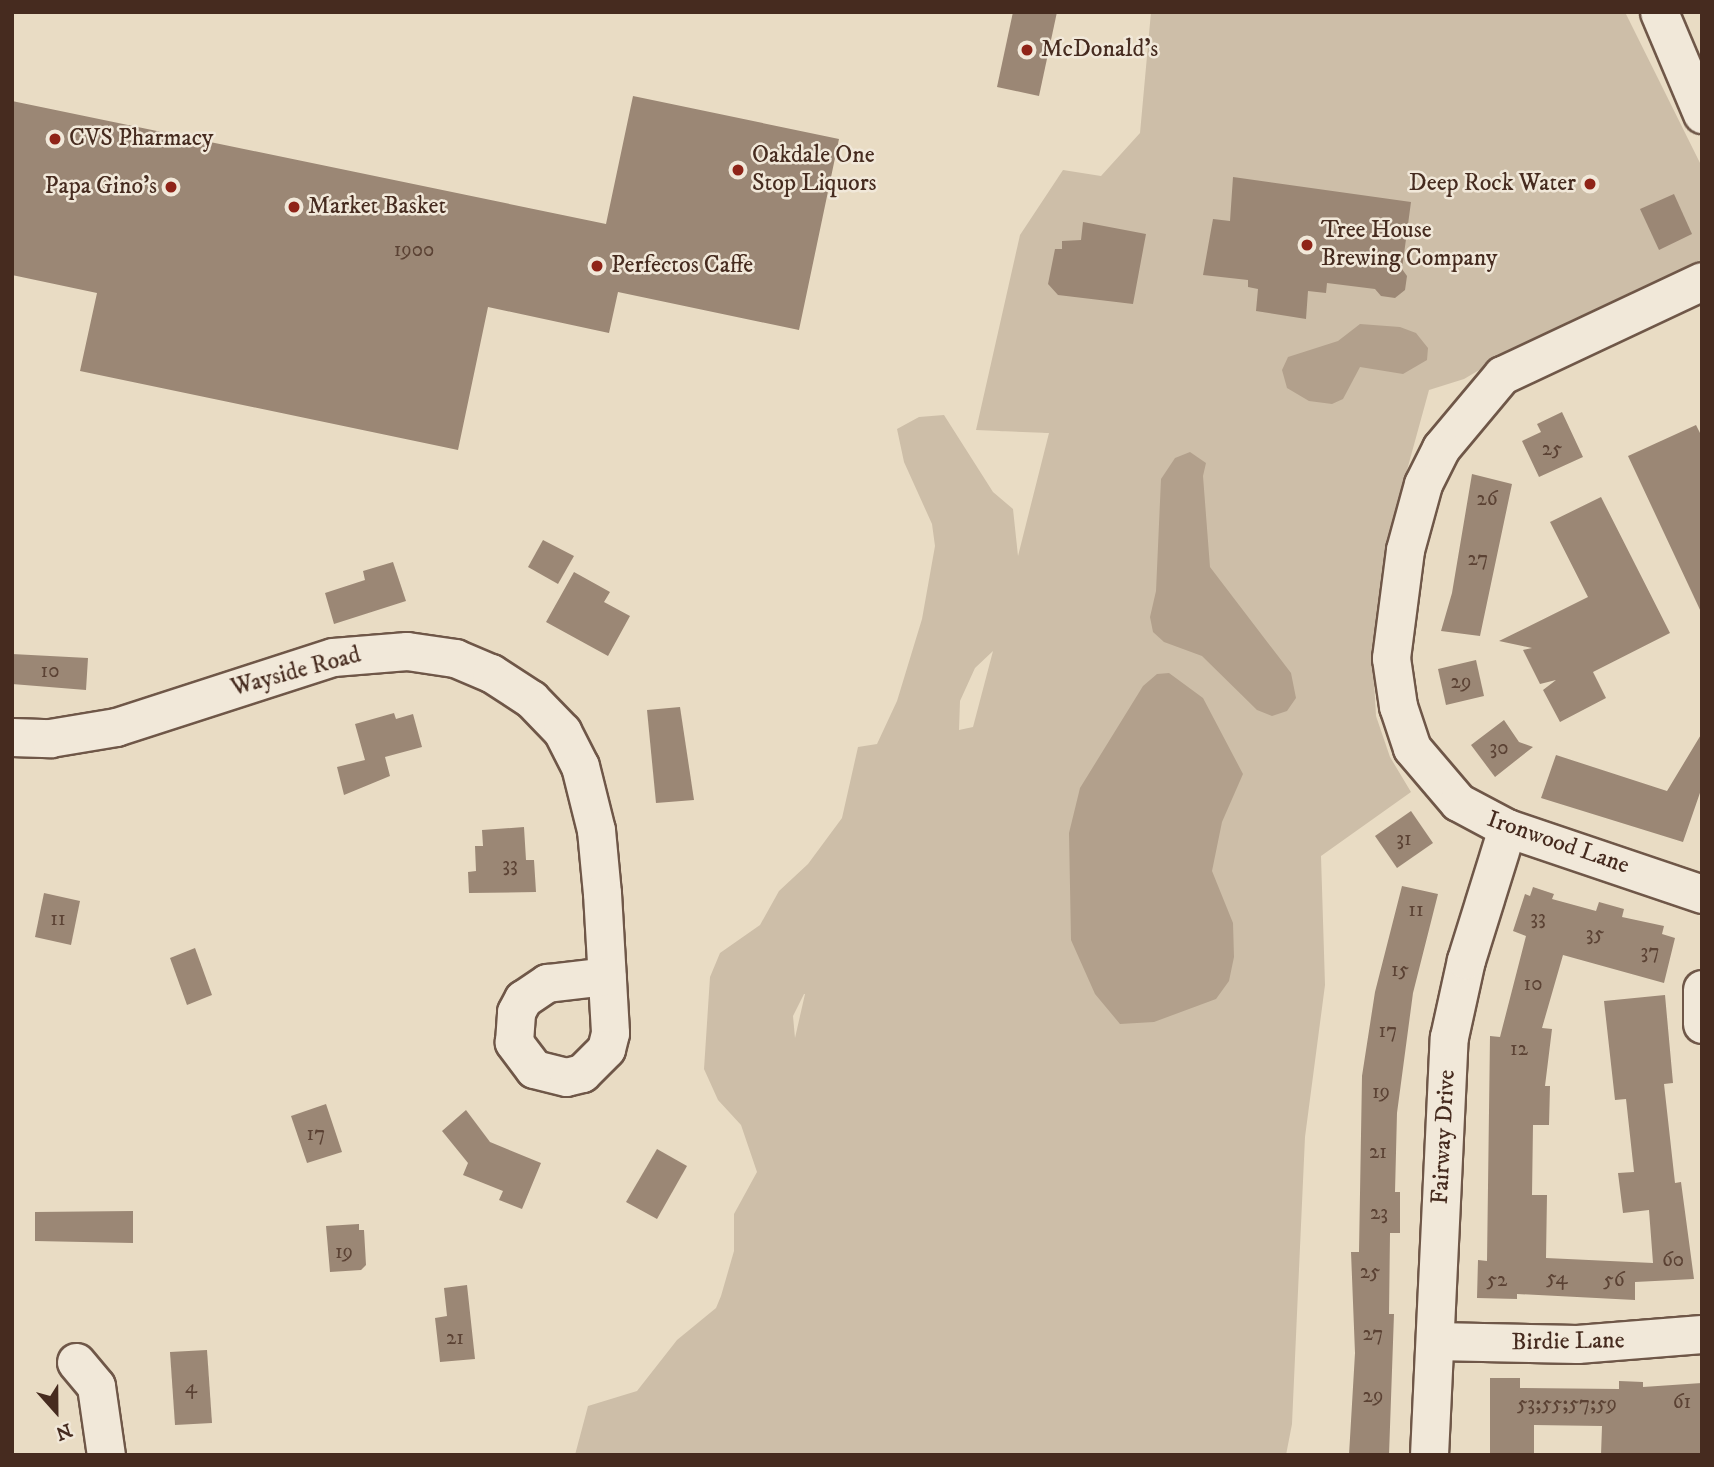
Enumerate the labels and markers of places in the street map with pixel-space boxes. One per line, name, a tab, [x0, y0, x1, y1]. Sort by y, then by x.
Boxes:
place label: McDonald's	[1041, 36, 1158, 64]
marker: McDonald's	[1019, 42, 1035, 58]
place label: CVS Pharmacy	[69, 125, 213, 153]
marker: CVS Pharmacy	[47, 131, 63, 147]
place label: Oakdale One Stop Liquors	[752, 142, 877, 198]
marker: Oakdale One Stop Liquors	[730, 162, 746, 178]
place label: Deep Rock Water	[1409, 170, 1576, 198]
place label: Papa Gino's	[45, 173, 157, 201]
marker: Deep Rock Water	[1582, 176, 1598, 192]
marker: Papa Gino's	[163, 179, 179, 195]
place label: Market Basket	[308, 193, 446, 221]
marker: Market Basket	[286, 199, 302, 215]
place label: Tree House Brewing Company	[1321, 217, 1497, 273]
marker: Tree House Brewing Company	[1299, 237, 1315, 253]
place label: Perfectos Caffe	[611, 252, 753, 280]
marker: Perfectos Caffe	[589, 258, 605, 274]

